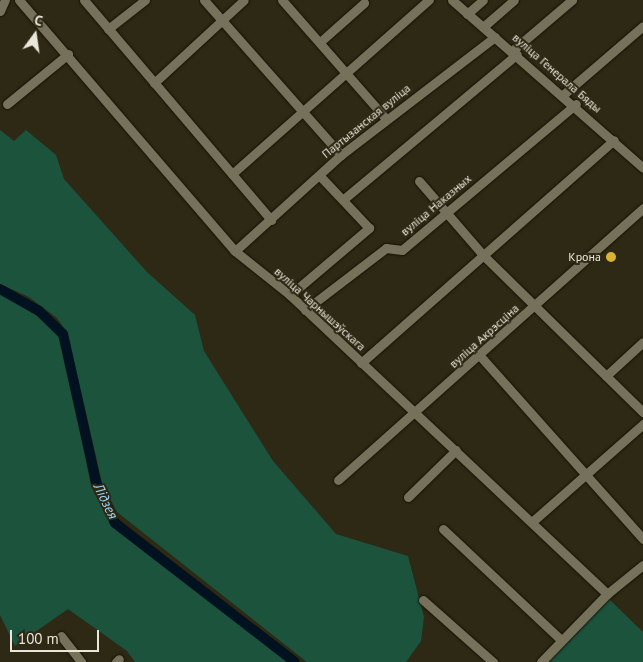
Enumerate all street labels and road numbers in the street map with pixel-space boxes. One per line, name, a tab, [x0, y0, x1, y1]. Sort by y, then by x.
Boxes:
street label: вуліца Генерала Бяды	[509, 30, 605, 116]
street label: Партызанская вуліца	[319, 81, 413, 161]
street label: вуліца Наказных	[398, 171, 474, 239]
street label: вуліца Чарнышэўскага	[271, 264, 369, 354]
street label: вуліца Акрэсціна	[446, 301, 522, 371]

